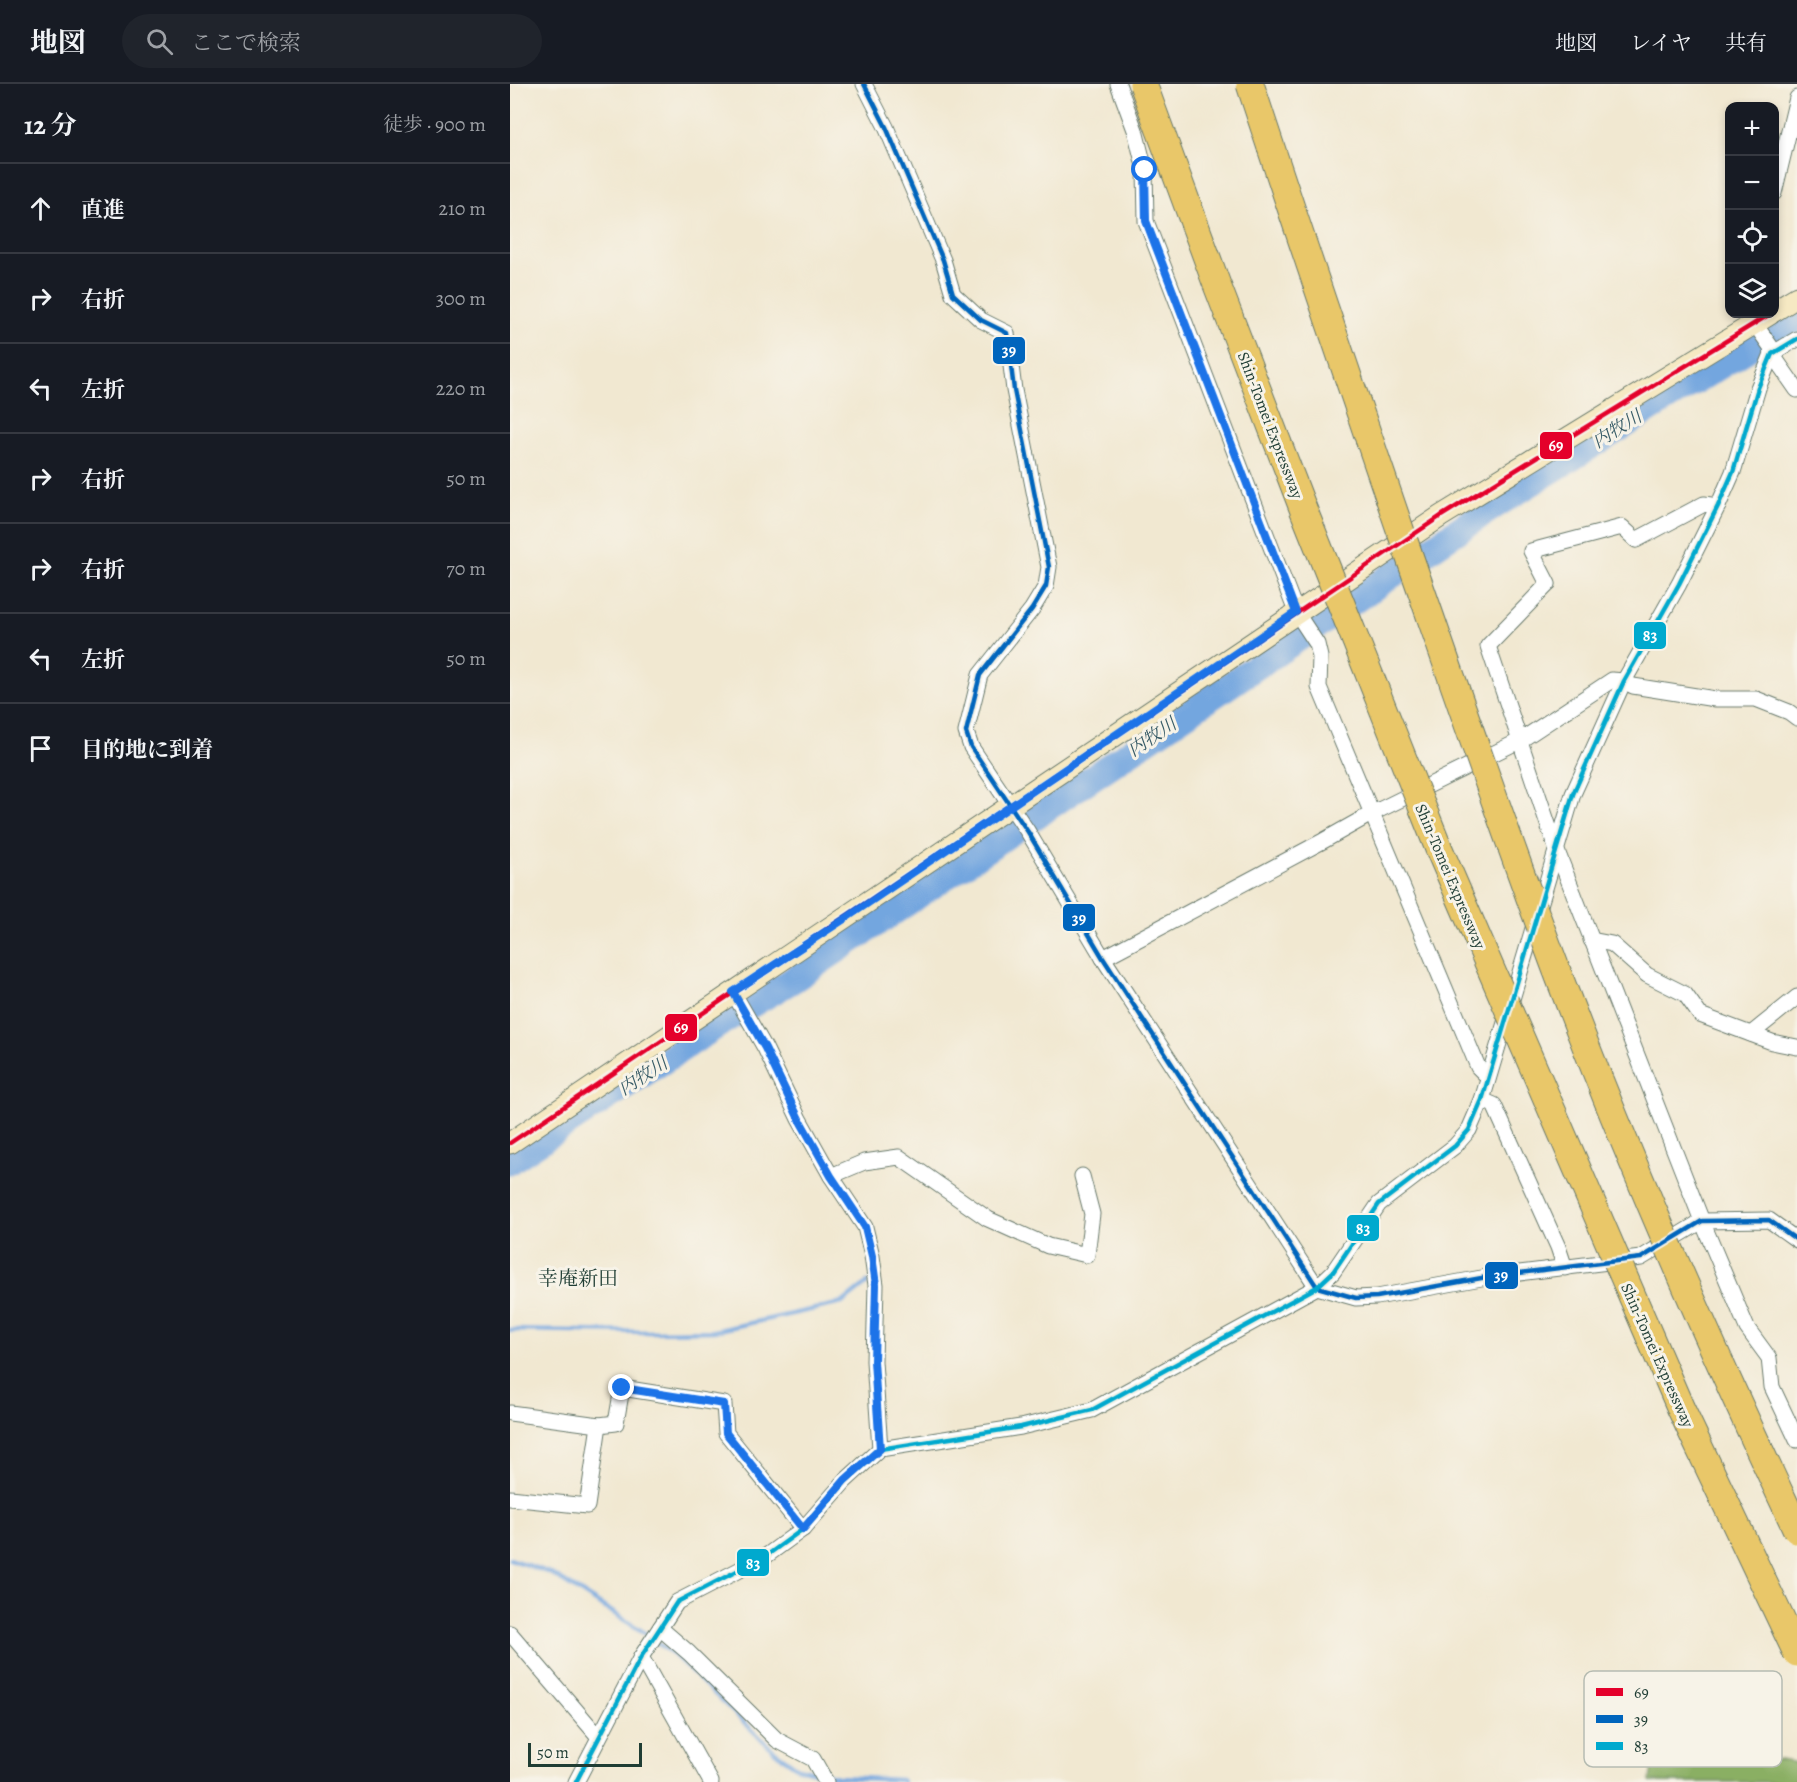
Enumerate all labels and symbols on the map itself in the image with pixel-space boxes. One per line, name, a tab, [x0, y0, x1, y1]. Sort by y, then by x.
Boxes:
route start	[1131, 156, 1157, 182]
line badge: 39	[992, 336, 1026, 365]
text: 39	[1002, 340, 1016, 362]
street label: Shin-Tomei Expressway	[1232, 349, 1309, 503]
water label: 内牧川	[1588, 403, 1648, 453]
line badge: 69	[1539, 431, 1573, 460]
text: 69	[1549, 435, 1563, 457]
line badge: 83	[1633, 621, 1667, 650]
text: 83	[1643, 625, 1657, 647]
water label: 内牧川	[1123, 711, 1183, 762]
street label: Shin-Tomei Expressway	[1410, 800, 1491, 953]
line badge: 39	[1062, 903, 1096, 932]
text: 39	[1072, 908, 1086, 930]
line badge: 69	[664, 1013, 698, 1042]
text: 69	[674, 1017, 688, 1039]
water label: 内牧川	[614, 1050, 674, 1101]
line badge: 83	[1346, 1214, 1380, 1242]
text: 83	[1356, 1218, 1370, 1240]
line badge: 39	[1484, 1261, 1519, 1290]
district label: 幸庵新田	[538, 1265, 618, 1292]
text: 39	[1494, 1265, 1508, 1287]
street label: Shin-Tomei Expressway	[1615, 1280, 1699, 1432]
route end	[608, 1374, 634, 1400]
line badge: 83	[736, 1548, 770, 1577]
text: 83	[746, 1553, 760, 1575]
legend	[1584, 1671, 1782, 1767]
text: 69	[1634, 1682, 1649, 1704]
text: 39	[1634, 1709, 1648, 1731]
text: 83	[1634, 1736, 1648, 1758]
scale bar	[528, 1740, 642, 1768]

